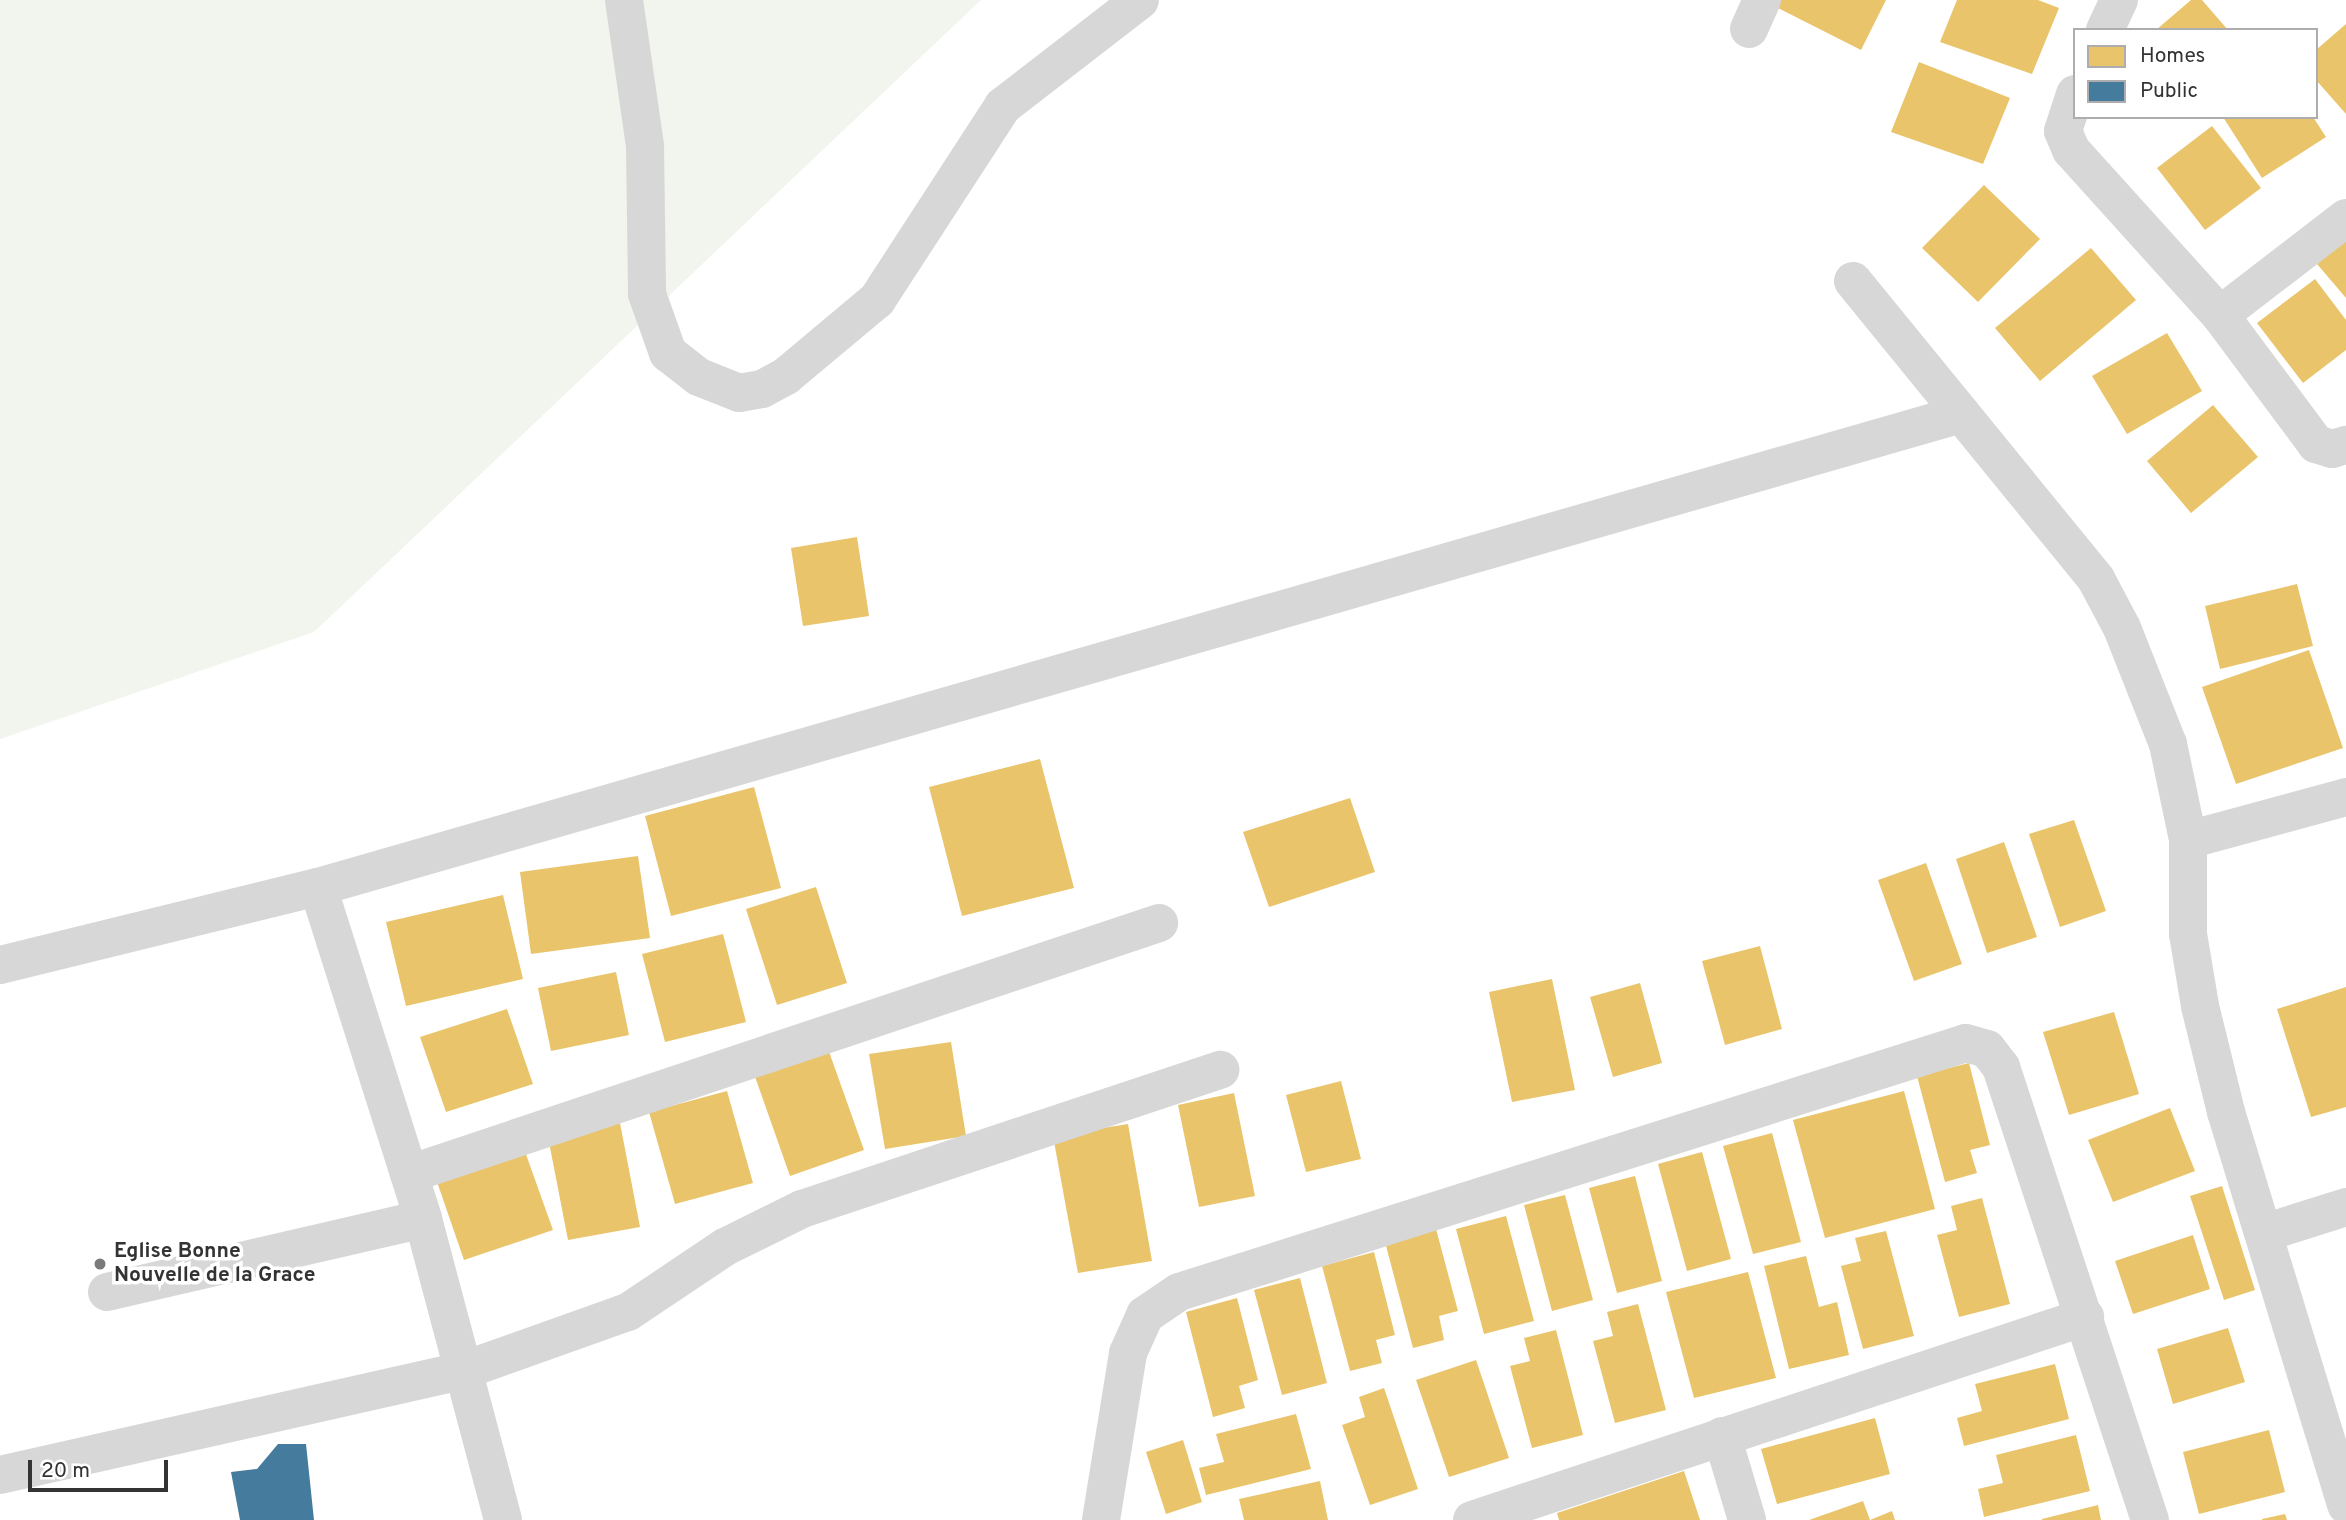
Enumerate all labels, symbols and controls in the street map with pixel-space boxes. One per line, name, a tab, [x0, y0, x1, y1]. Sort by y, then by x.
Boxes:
legend	[2073, 28, 2318, 119]
text: Homes	[2140, 43, 2205, 70]
text: Public	[2140, 78, 2198, 105]
place label: Eglise Bonne Nouvelle de la Grace	[114, 1239, 316, 1289]
marker: Eglise Bonne Nouvelle de la Grace	[92, 1256, 108, 1272]
scale bar	[32, 1446, 172, 1490]
text: 20 m	[41, 1458, 90, 1485]

